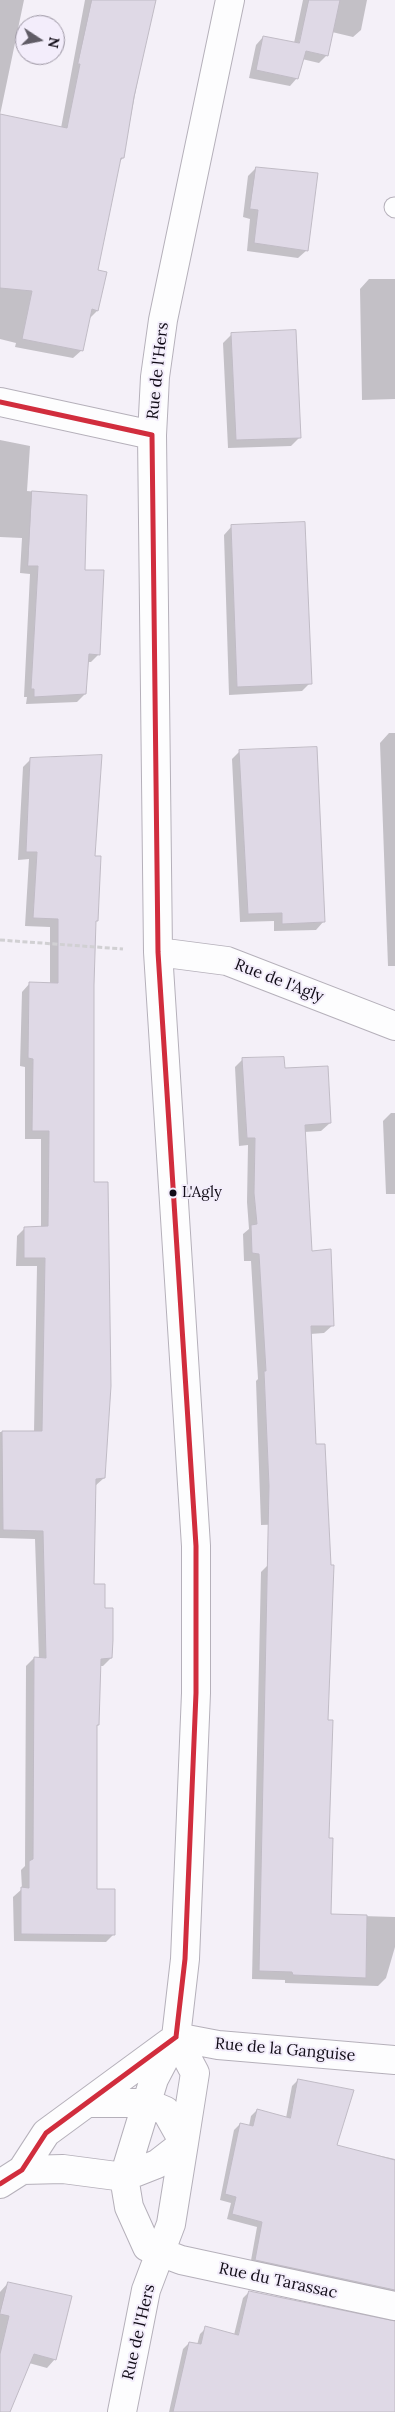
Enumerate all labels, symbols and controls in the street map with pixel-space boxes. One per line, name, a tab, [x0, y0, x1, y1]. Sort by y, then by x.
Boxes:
north arrow	[15, 15, 65, 65]
text: N	[44, 36, 64, 50]
street label: Rue de l'Hers	[143, 321, 173, 421]
street label: Rue de l'Agly	[232, 955, 326, 1007]
place label: L'Agly	[182, 1184, 222, 1202]
marker: L'Agly	[168, 1188, 178, 1198]
street label: Rue de la Ganguise	[214, 2034, 356, 2066]
street label: Rue du Tarassac	[217, 2259, 339, 2303]
street label: Rue de l'Hers	[119, 2282, 159, 2382]

